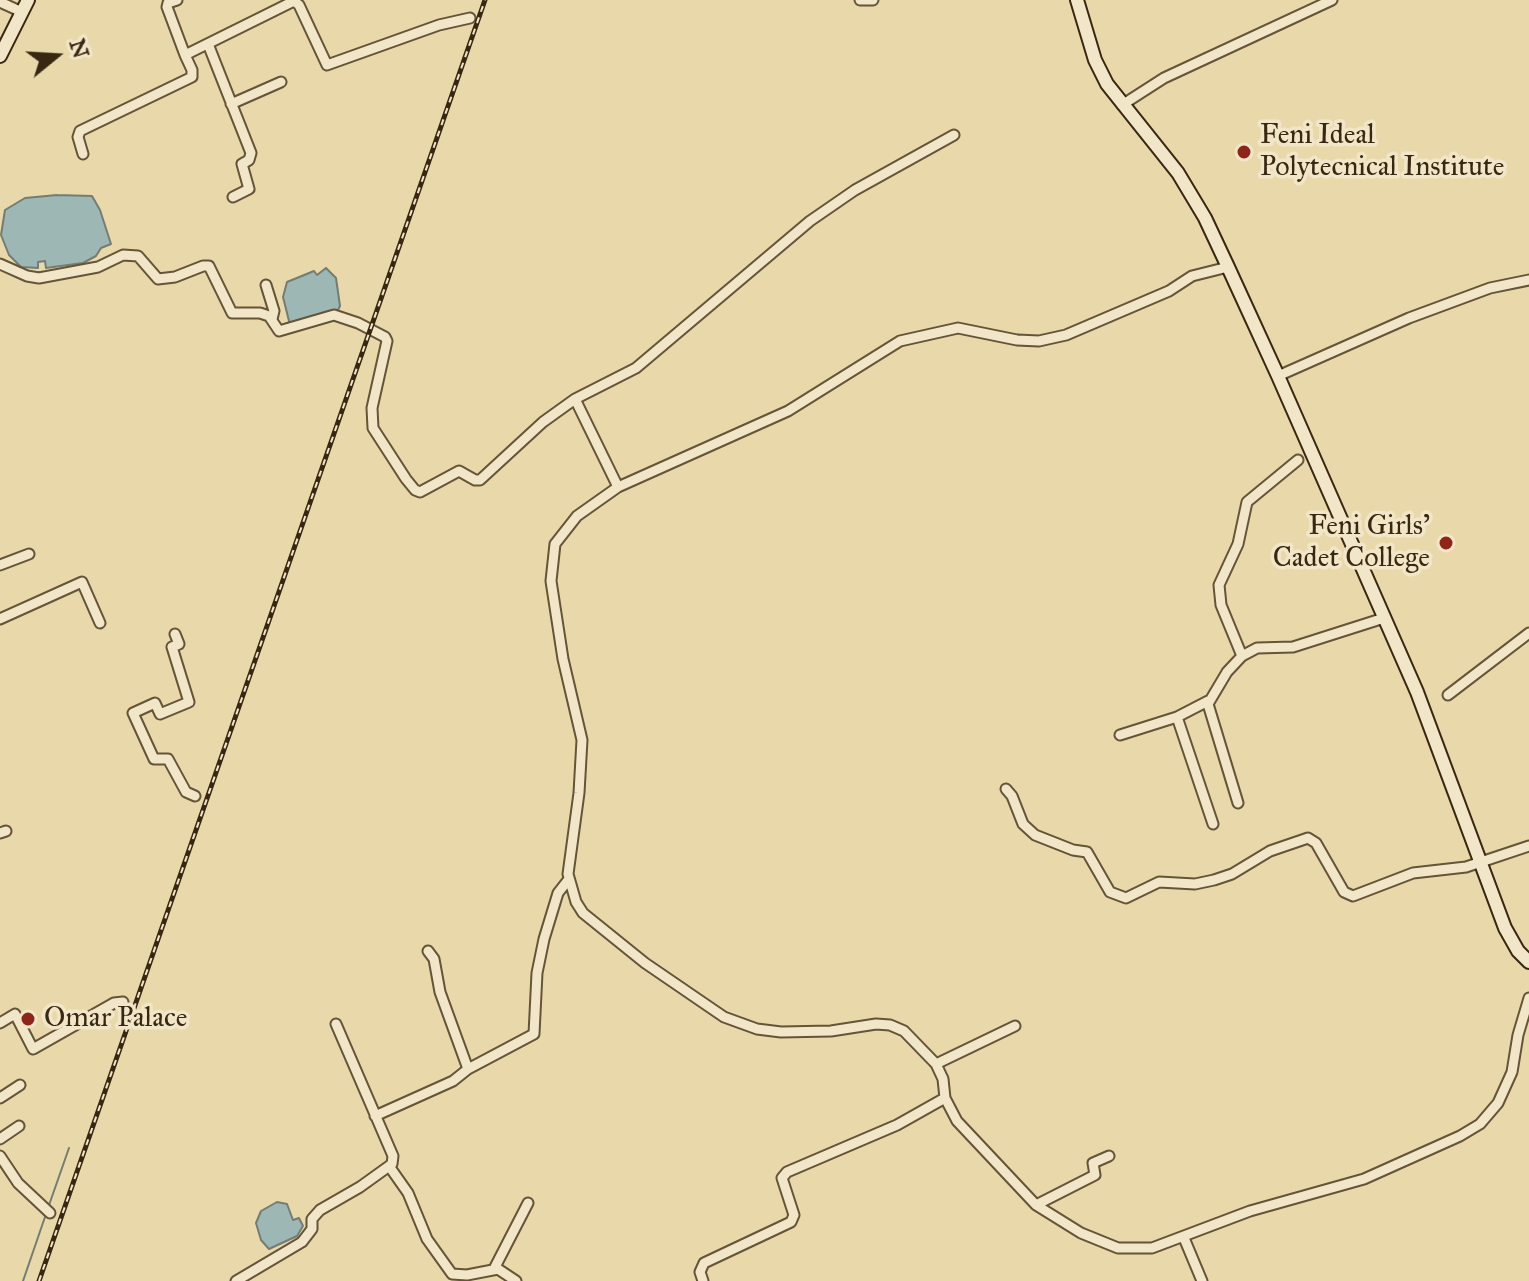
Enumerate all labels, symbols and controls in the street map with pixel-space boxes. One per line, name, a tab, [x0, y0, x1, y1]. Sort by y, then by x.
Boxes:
north arrow	[16, 16, 96, 96]
text: N	[64, 35, 95, 61]
place label: Feni Ideal Polytecnical Institute	[1260, 119, 1504, 185]
marker: Feni Ideal Polytecnical Institute	[1235, 143, 1253, 161]
place label: Feni Girls' Cadet College	[1273, 510, 1430, 576]
marker: Feni Girls' Cadet College	[1437, 534, 1455, 552]
place label: Omar Palace	[44, 1002, 187, 1036]
marker: Omar Palace	[19, 1010, 37, 1028]

